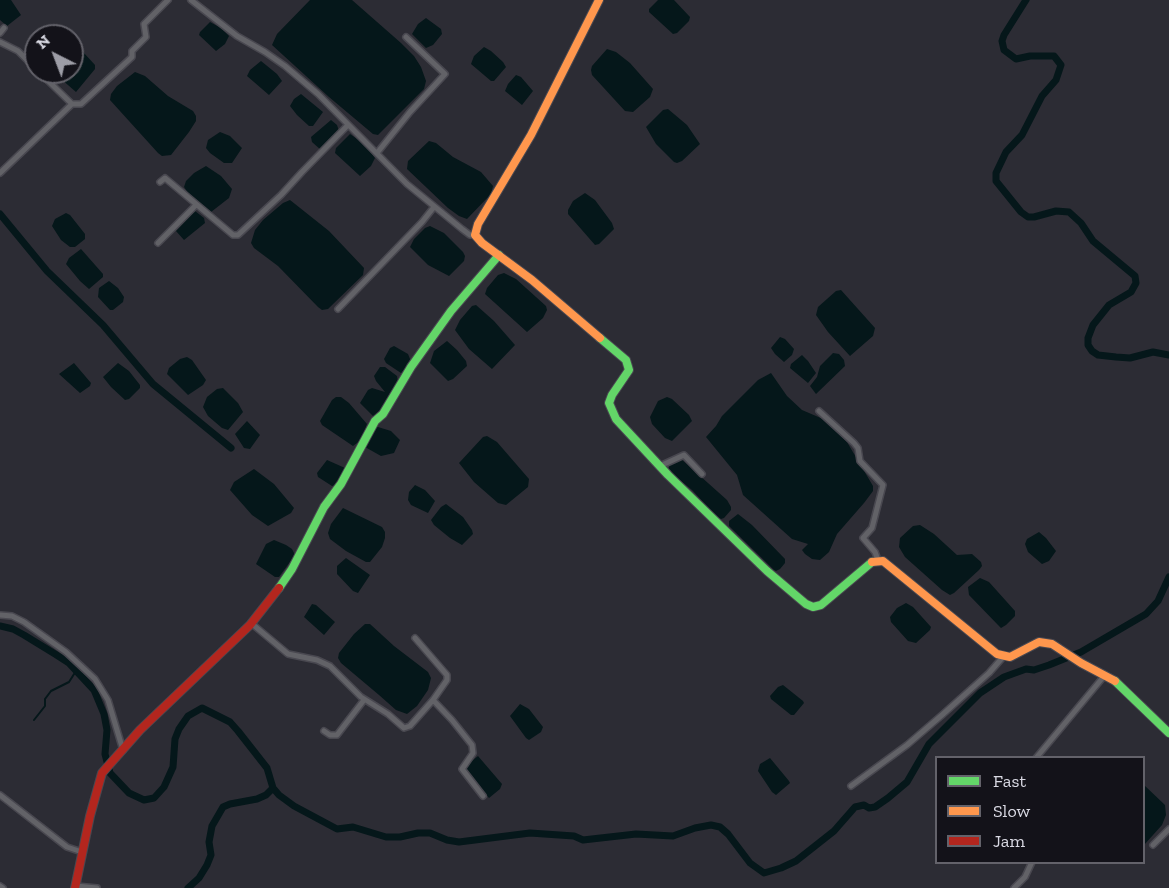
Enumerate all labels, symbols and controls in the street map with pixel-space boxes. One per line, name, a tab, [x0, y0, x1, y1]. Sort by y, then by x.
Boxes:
north arrow	[24, 24, 84, 84]
text: N	[32, 31, 54, 53]
legend	[935, 756, 1145, 864]
text: Fast	[993, 770, 1026, 792]
text: Slow	[993, 800, 1030, 822]
text: Jam	[993, 830, 1025, 852]

